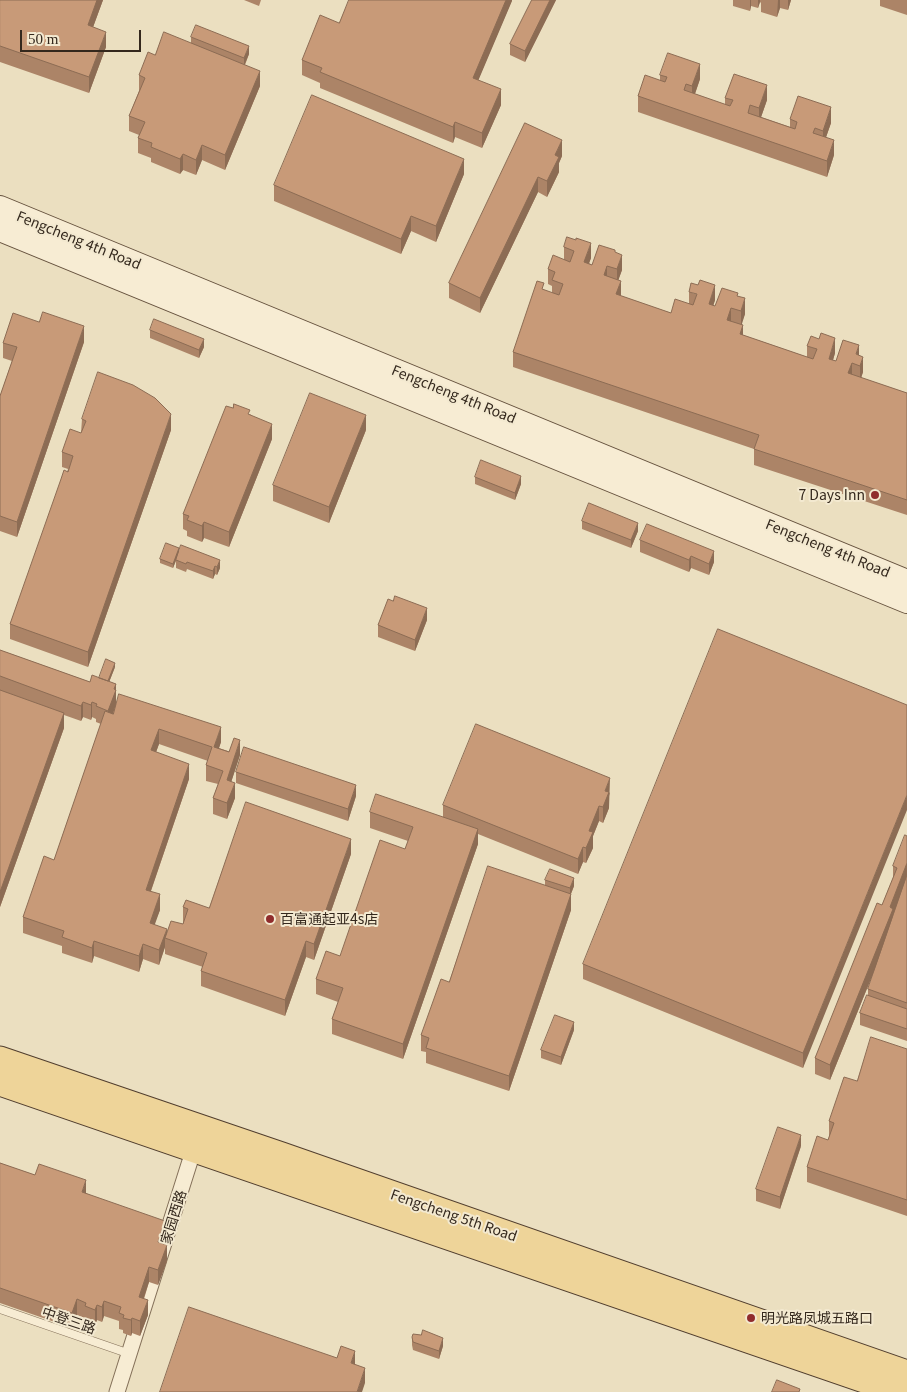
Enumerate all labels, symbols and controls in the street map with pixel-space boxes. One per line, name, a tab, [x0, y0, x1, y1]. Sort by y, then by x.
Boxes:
scale bar	[22, 20, 144, 52]
text: 50 m	[28, 31, 58, 47]
street label: Fengcheng 4th Road	[14, 207, 144, 273]
street label: Fengcheng 4th Road	[389, 361, 519, 427]
place label: 7 Days Inn	[798, 487, 865, 503]
marker: 7 Days Inn	[869, 489, 881, 501]
street label: Fengcheng 4th Road	[763, 515, 893, 581]
place label: 百富通起亚4s店	[280, 911, 378, 927]
marker: 百富通起亚4s店	[264, 913, 276, 925]
street label: Fengcheng 5th Road	[389, 1185, 519, 1245]
street label: 家园西路	[157, 1188, 189, 1246]
street label: 中登三路	[40, 1303, 98, 1337]
place label: 明光路凤城五路口	[761, 1310, 873, 1326]
marker: 明光路凤城五路口	[745, 1312, 757, 1324]

